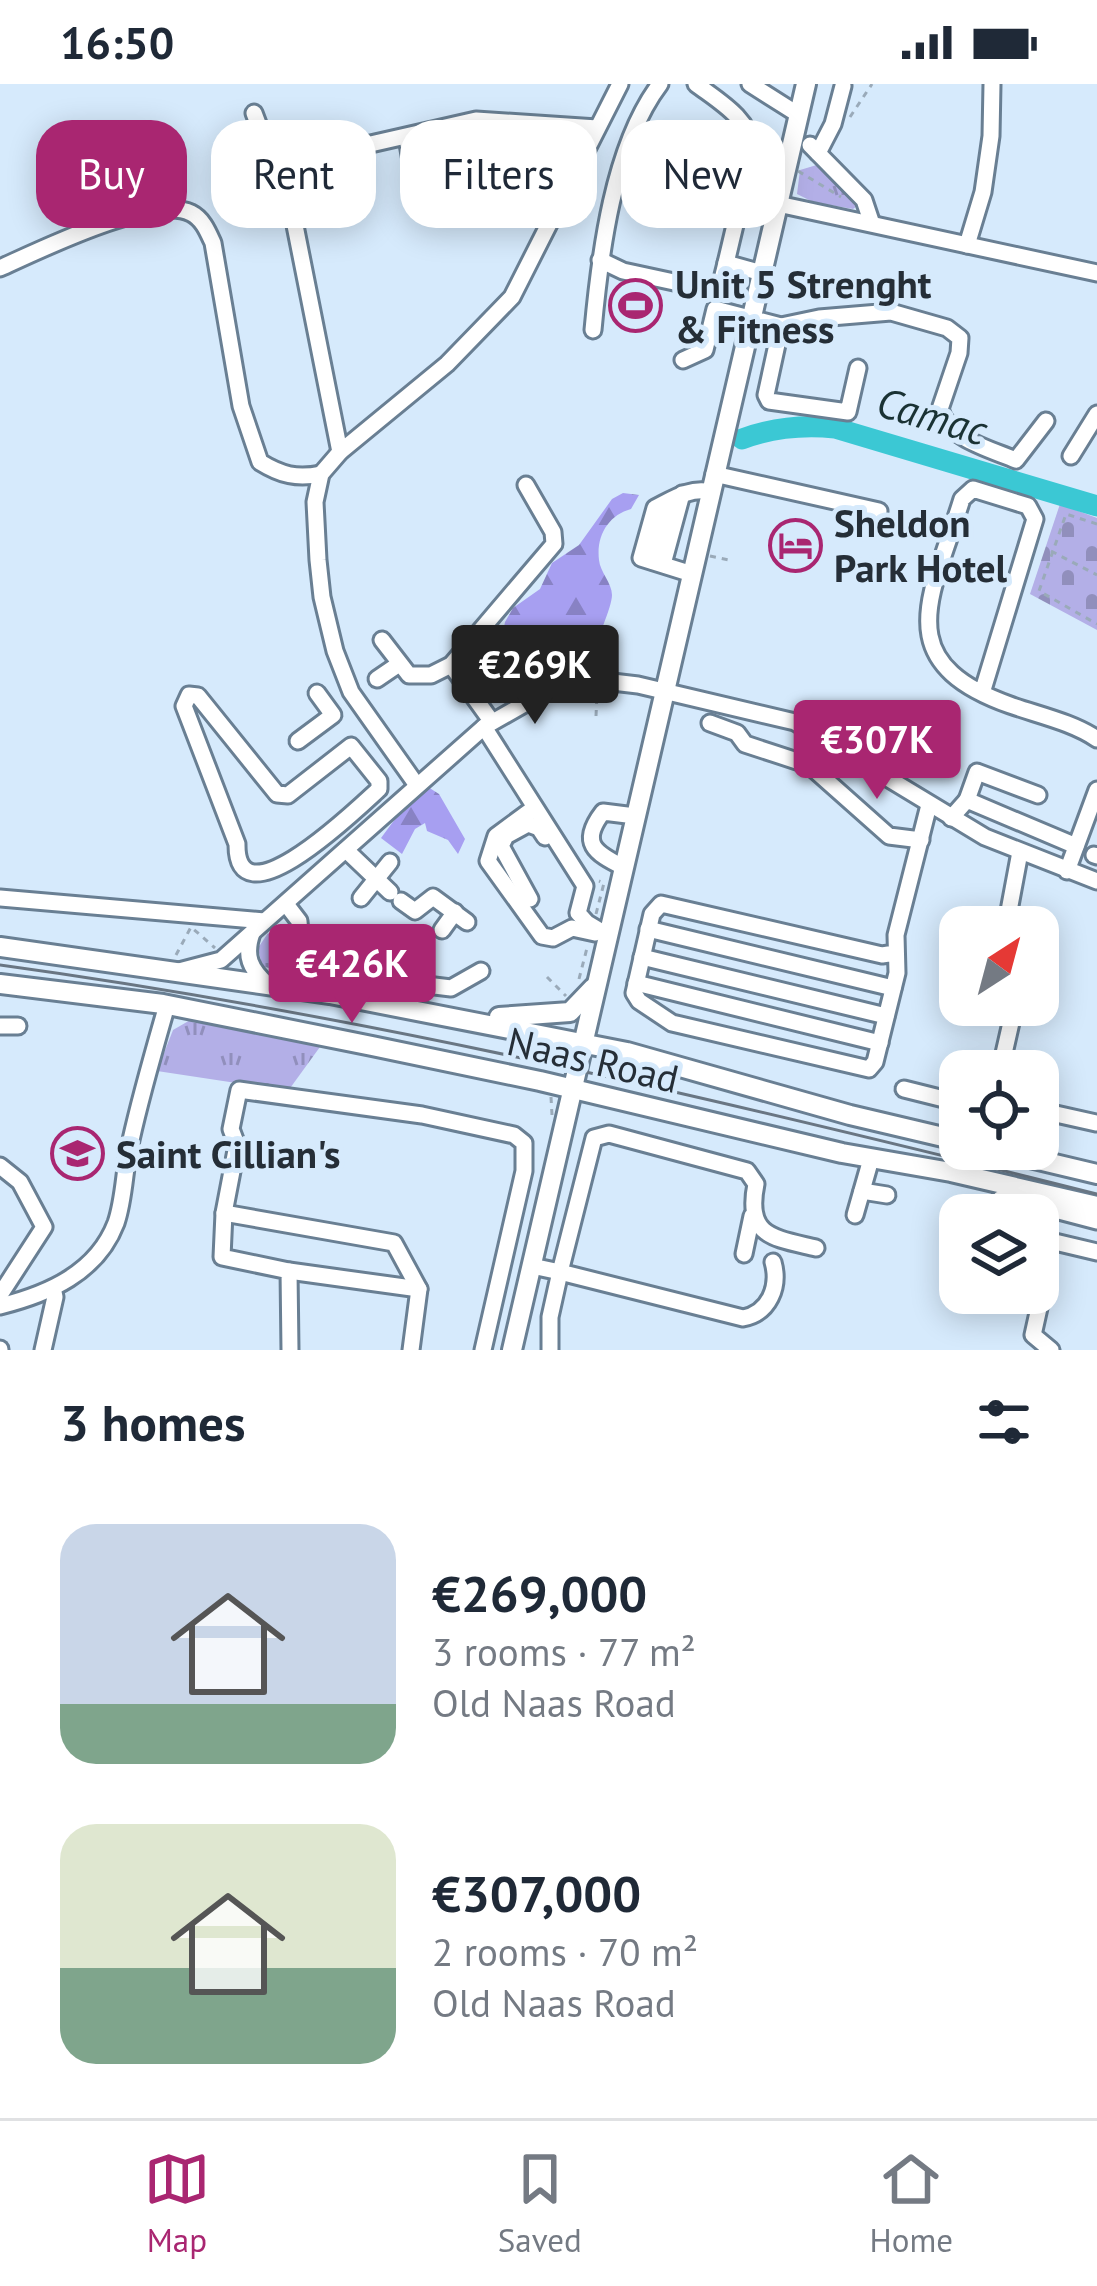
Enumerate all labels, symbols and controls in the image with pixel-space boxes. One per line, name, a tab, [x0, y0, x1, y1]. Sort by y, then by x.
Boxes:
text: 16:50	[60, 13, 174, 71]
chip: Buy	[36, 120, 187, 228]
chip: Rent	[211, 120, 376, 228]
chip: Filters	[400, 120, 597, 228]
chip: New	[621, 120, 785, 228]
place label: Unit 5 Strenght & Fitness	[675, 258, 932, 354]
sports icon: Unit 5 Strenght & Fitness	[608, 278, 664, 334]
water label: Camac	[871, 374, 995, 458]
place label: Sheldon Park Hotel	[834, 497, 1008, 593]
hotel icon: Sheldon Park Hotel	[767, 517, 823, 573]
pin: €269K	[451, 625, 619, 727]
text: €269K	[479, 638, 591, 689]
pin: €307K	[793, 700, 961, 802]
text: €307K	[821, 713, 933, 764]
north arrow	[939, 906, 1059, 1026]
map controls	[939, 906, 1059, 1314]
pin: €426K	[268, 924, 436, 1026]
text: €426K	[296, 937, 408, 988]
street label: Naas Road	[502, 1015, 684, 1104]
button: locate	[939, 1050, 1059, 1170]
school or university icon: Saint Cillian's	[49, 1126, 105, 1182]
place label: Saint Cillian's	[116, 1128, 341, 1179]
button: layers	[939, 1194, 1059, 1314]
text: 3 homes	[60, 1389, 246, 1455]
icon: filters	[971, 1389, 1037, 1455]
text: €269,000	[432, 1560, 647, 1626]
icon: home	[156, 1572, 300, 1716]
text: 3 rooms · 77 m²	[432, 1626, 696, 1677]
text: Old Naas Road	[432, 1677, 676, 1728]
text: €307,000	[432, 1860, 641, 1926]
icon: home	[156, 1872, 300, 2016]
text: 2 rooms · 70 m²	[432, 1926, 698, 1977]
text: Old Naas Road	[432, 1977, 676, 2028]
tab: Map	[144, 2146, 210, 2261]
tab: Saved	[498, 2146, 582, 2261]
tab: Home	[870, 2146, 953, 2261]

